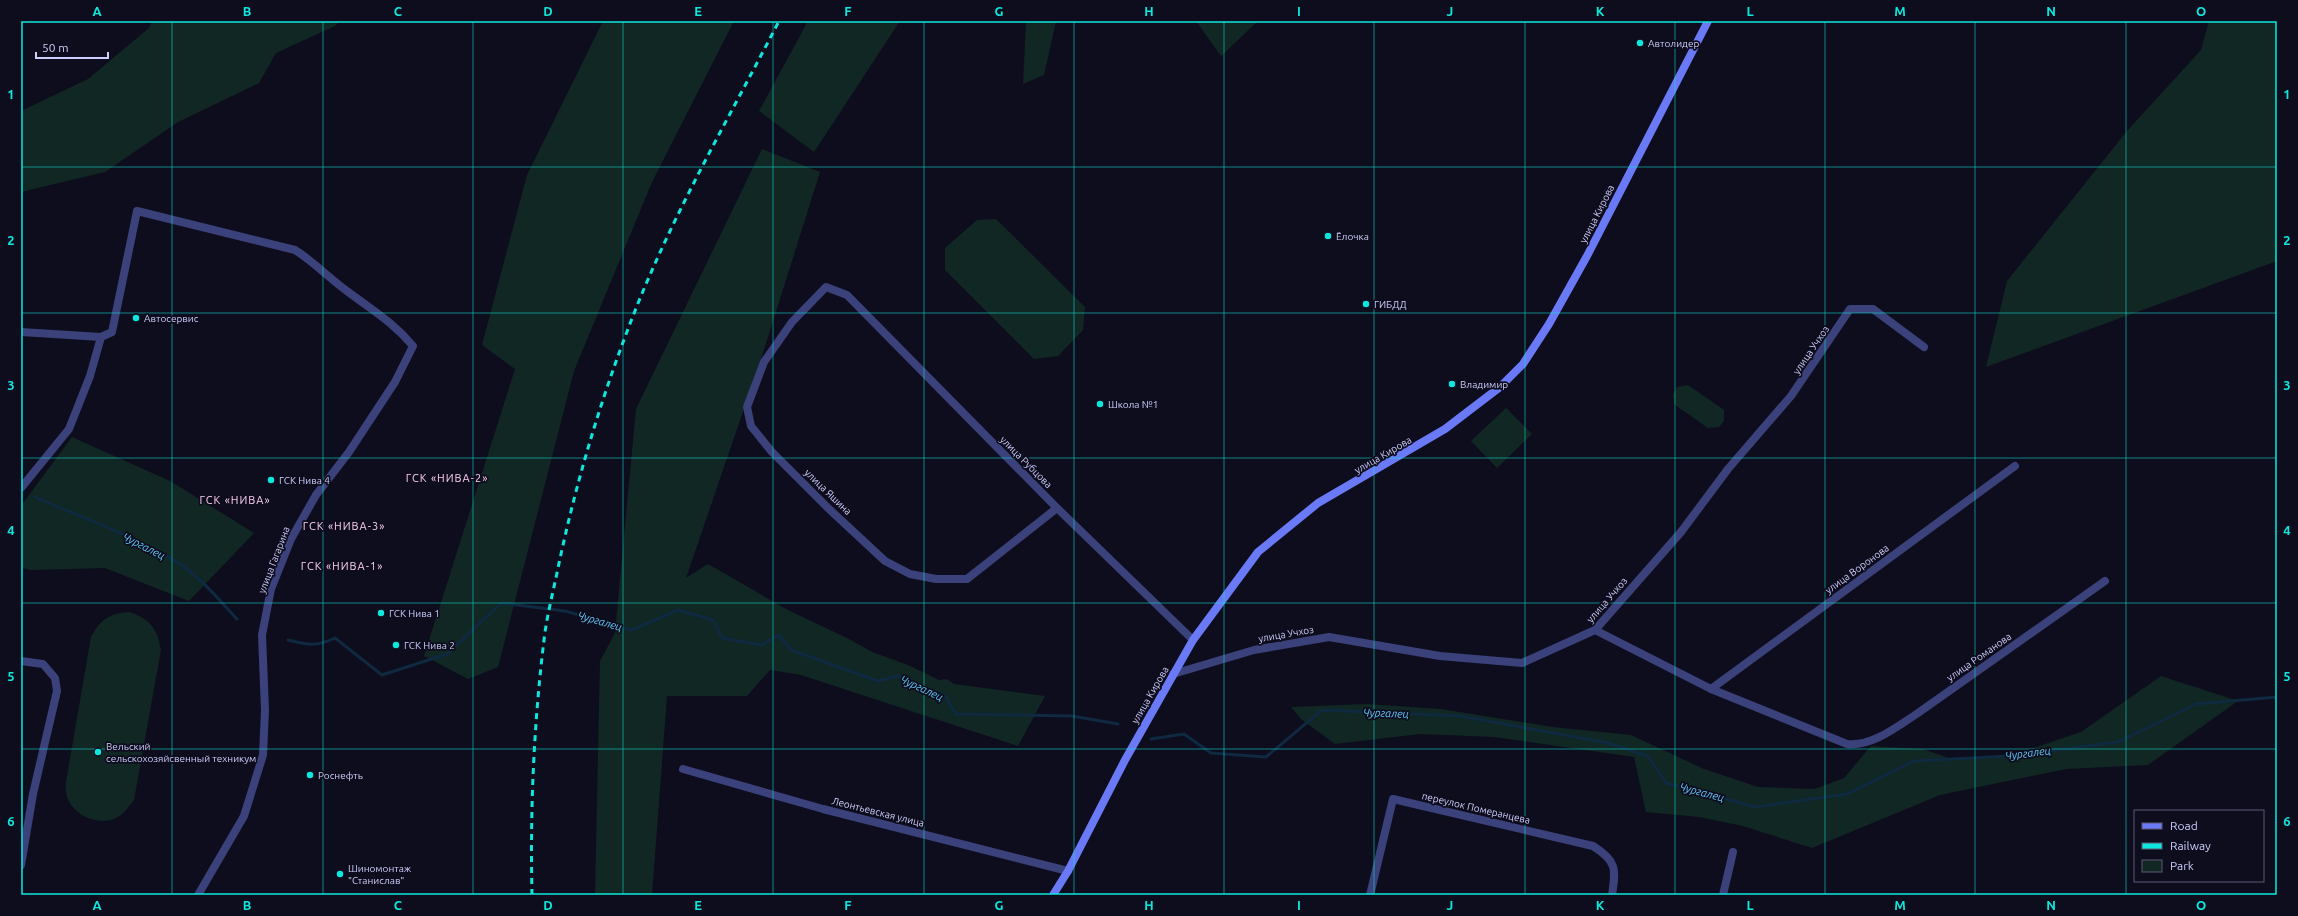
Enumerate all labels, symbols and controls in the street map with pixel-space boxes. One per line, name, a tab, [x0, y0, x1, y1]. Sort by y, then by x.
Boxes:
text: A	[92, 4, 102, 18]
text: B	[243, 4, 252, 18]
text: C	[394, 4, 403, 18]
text: D	[543, 4, 553, 18]
text: E	[694, 4, 702, 18]
text: F	[844, 4, 852, 18]
text: G	[995, 4, 1004, 18]
text: H	[1144, 4, 1154, 18]
text: I	[1297, 4, 1301, 18]
text: J	[1447, 4, 1453, 18]
text: K	[1596, 4, 1605, 18]
text: L	[1746, 4, 1754, 18]
text: M	[1894, 4, 1906, 18]
text: N	[2046, 4, 2056, 18]
text: O	[2196, 4, 2206, 18]
scale bar	[36, 34, 108, 60]
marker: Автолидер	[1635, 38, 1645, 48]
place label: Автолидер	[1648, 38, 1699, 49]
text: 50 m	[42, 41, 69, 54]
text: 1	[7, 87, 15, 101]
text: 1	[2283, 87, 2291, 101]
street label: улица Кирова	[1578, 183, 1616, 245]
marker: Ёлочка	[1323, 231, 1333, 241]
place label: Ёлочка	[1336, 231, 1369, 242]
text: 2	[7, 233, 15, 247]
text: 2	[2283, 233, 2291, 247]
marker: ГИБДД	[1361, 299, 1371, 309]
place label: ГИБДД	[1374, 299, 1406, 310]
marker: Автосервис	[131, 313, 141, 323]
place label: Автосервис	[144, 313, 199, 324]
street label: улица Учхоз	[1791, 324, 1831, 376]
text: 3	[7, 378, 15, 392]
text: 3	[2283, 378, 2291, 392]
marker: Владимир	[1447, 379, 1457, 389]
place label: Владимир	[1460, 379, 1508, 390]
marker: Школа №1	[1095, 399, 1105, 409]
place label: Школа №1	[1108, 399, 1158, 410]
street label: улица Рубцова	[998, 434, 1054, 490]
street label: улица Кирова	[1353, 434, 1413, 476]
street label: улица Яшина	[802, 467, 854, 517]
district label: ГСК «НИВА-2»	[406, 472, 488, 484]
marker: ГСК Нива 4	[266, 475, 276, 485]
place label: ГСК Нива 4	[279, 475, 330, 486]
district label: ГСК «НИВА»	[199, 494, 271, 506]
district label: ГСК «НИВА-3»	[303, 520, 385, 532]
text: 4	[7, 523, 15, 537]
text: 4	[2283, 523, 2291, 537]
street label: улица Гагарина	[256, 525, 292, 595]
water label: Чургалец	[121, 530, 167, 562]
street label: улица Воронова	[1823, 542, 1891, 596]
district label: ГСК «НИВА-1»	[301, 560, 383, 572]
street label: улица Учхоз	[1584, 575, 1630, 625]
marker: ГСК Нива 1	[376, 608, 386, 618]
place label: ГСК Нива 1	[389, 608, 440, 619]
water label: Чургалец	[576, 609, 624, 633]
street label: улица Учхоз	[1257, 624, 1315, 644]
street label: улица Романова	[1945, 631, 2013, 683]
marker: ГСК Нива 2	[391, 640, 401, 650]
place label: ГСК Нива 2	[404, 640, 455, 651]
street label: улица Кирова	[1129, 665, 1171, 725]
text: 5	[7, 669, 15, 683]
text: 5	[2283, 669, 2291, 683]
water label: Чургалец	[899, 673, 945, 703]
water label: Чургалец	[1363, 706, 1409, 720]
place label: Вельский сельскохозяйсвенный техникум	[106, 741, 256, 764]
water label: Чургалец	[2005, 744, 2051, 762]
marker: Вельский сельскохозяйсвенный техникум	[93, 747, 103, 757]
marker: Роснефть	[305, 770, 315, 780]
place label: Роснефть	[318, 770, 363, 781]
water label: Чургалец	[1678, 780, 1726, 804]
street label: переулок Померанцева	[1421, 790, 1531, 826]
street label: Леонтьевская улица	[831, 795, 925, 829]
legend	[2134, 810, 2264, 882]
text: 6	[7, 814, 15, 828]
text: 6	[2283, 814, 2291, 828]
text: Road	[2170, 819, 2198, 832]
text: Railway	[2170, 839, 2211, 852]
text: Park	[2170, 859, 2194, 872]
place label: Шиномонтаж "Станислав"	[348, 863, 412, 886]
marker: Шиномонтаж "Станислав"	[335, 869, 345, 879]
text: A	[92, 898, 102, 912]
text: B	[243, 898, 252, 912]
text: C	[394, 898, 403, 912]
text: D	[543, 898, 553, 912]
text: E	[694, 898, 702, 912]
text: F	[844, 898, 852, 912]
text: G	[995, 898, 1004, 912]
text: H	[1144, 898, 1154, 912]
text: I	[1297, 898, 1301, 912]
text: J	[1447, 898, 1453, 912]
text: K	[1596, 898, 1605, 912]
text: L	[1746, 898, 1754, 912]
text: M	[1894, 898, 1906, 912]
text: N	[2046, 898, 2056, 912]
text: O	[2196, 898, 2206, 912]

